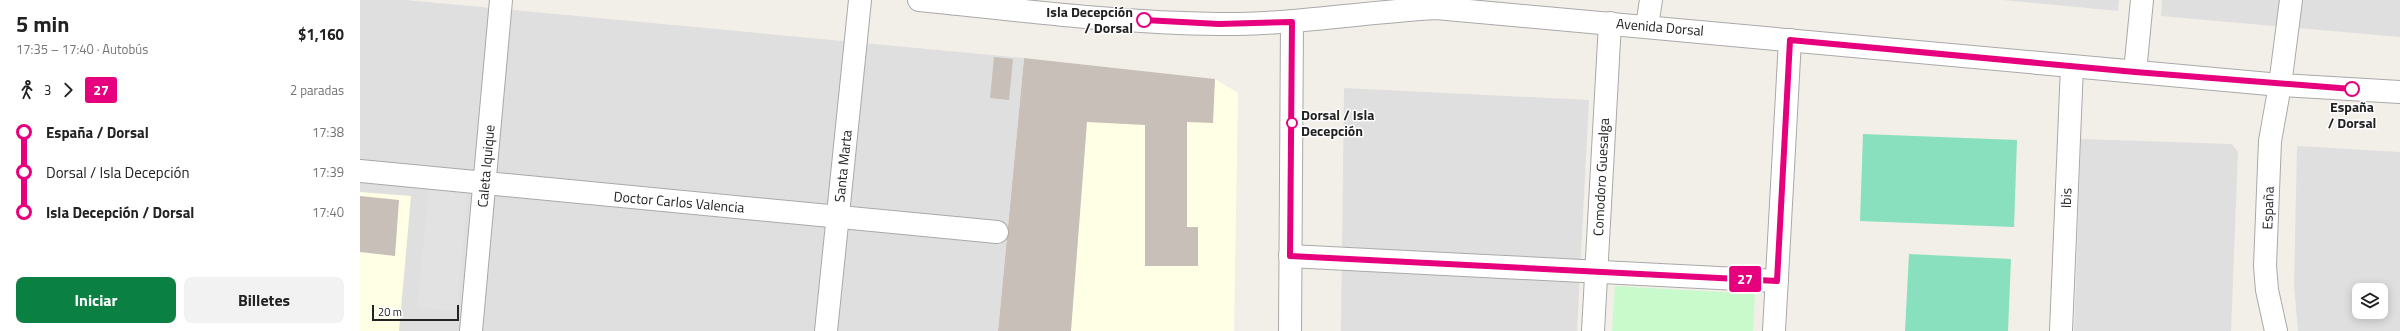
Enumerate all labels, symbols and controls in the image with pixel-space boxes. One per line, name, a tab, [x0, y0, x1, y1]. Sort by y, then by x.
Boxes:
place label: Isla Decepción / Dorsal	[1046, 1, 1133, 38]
text: 5 min	[16, 7, 69, 41]
marker: Isla Decepción / Dorsal	[1136, 12, 1152, 28]
street label: Avenida Dorsal	[1615, 12, 1705, 41]
text: $1,160	[298, 23, 344, 46]
text: 17:35 – 17:40 · Autobús	[16, 39, 148, 59]
icon: walk	[16, 79, 38, 101]
icon: forward	[57, 79, 79, 101]
text: 27	[93, 79, 109, 100]
text: 3	[44, 80, 51, 100]
text: 2 paradas	[290, 80, 344, 100]
marker: España / Dorsal	[2344, 81, 2360, 97]
place label: España / Dorsal	[2328, 96, 2376, 133]
place label: Dorsal / Isla Decepción	[1301, 104, 1374, 141]
marker: Dorsal / Isla Decepción	[1286, 117, 1298, 129]
street label: Comodoro Guesalga	[1587, 117, 1614, 236]
text: España / Dorsal	[46, 121, 149, 144]
text: 17:38	[312, 122, 344, 142]
street label: Caleta Iquique	[471, 124, 500, 208]
street label: Santa Marta	[828, 129, 857, 203]
text: Dorsal / Isla Decepción	[46, 161, 189, 184]
text: 17:39	[312, 162, 344, 182]
street label: Doctor Carlos Valencia	[613, 185, 745, 218]
street label: España	[2256, 186, 2279, 230]
street label: Ibis	[2055, 187, 2076, 209]
text: Isla Decepción / Dorsal	[46, 201, 194, 224]
text: 17:40	[312, 202, 344, 222]
line badge: 27	[1727, 266, 1763, 292]
text: 27	[1737, 268, 1753, 289]
button: Iniciar	[16, 277, 176, 323]
button: Billetes	[184, 277, 344, 323]
map controls	[2352, 283, 2388, 319]
button: layers	[2352, 283, 2388, 319]
scale bar	[372, 303, 459, 322]
text: 20 m	[378, 304, 402, 320]

